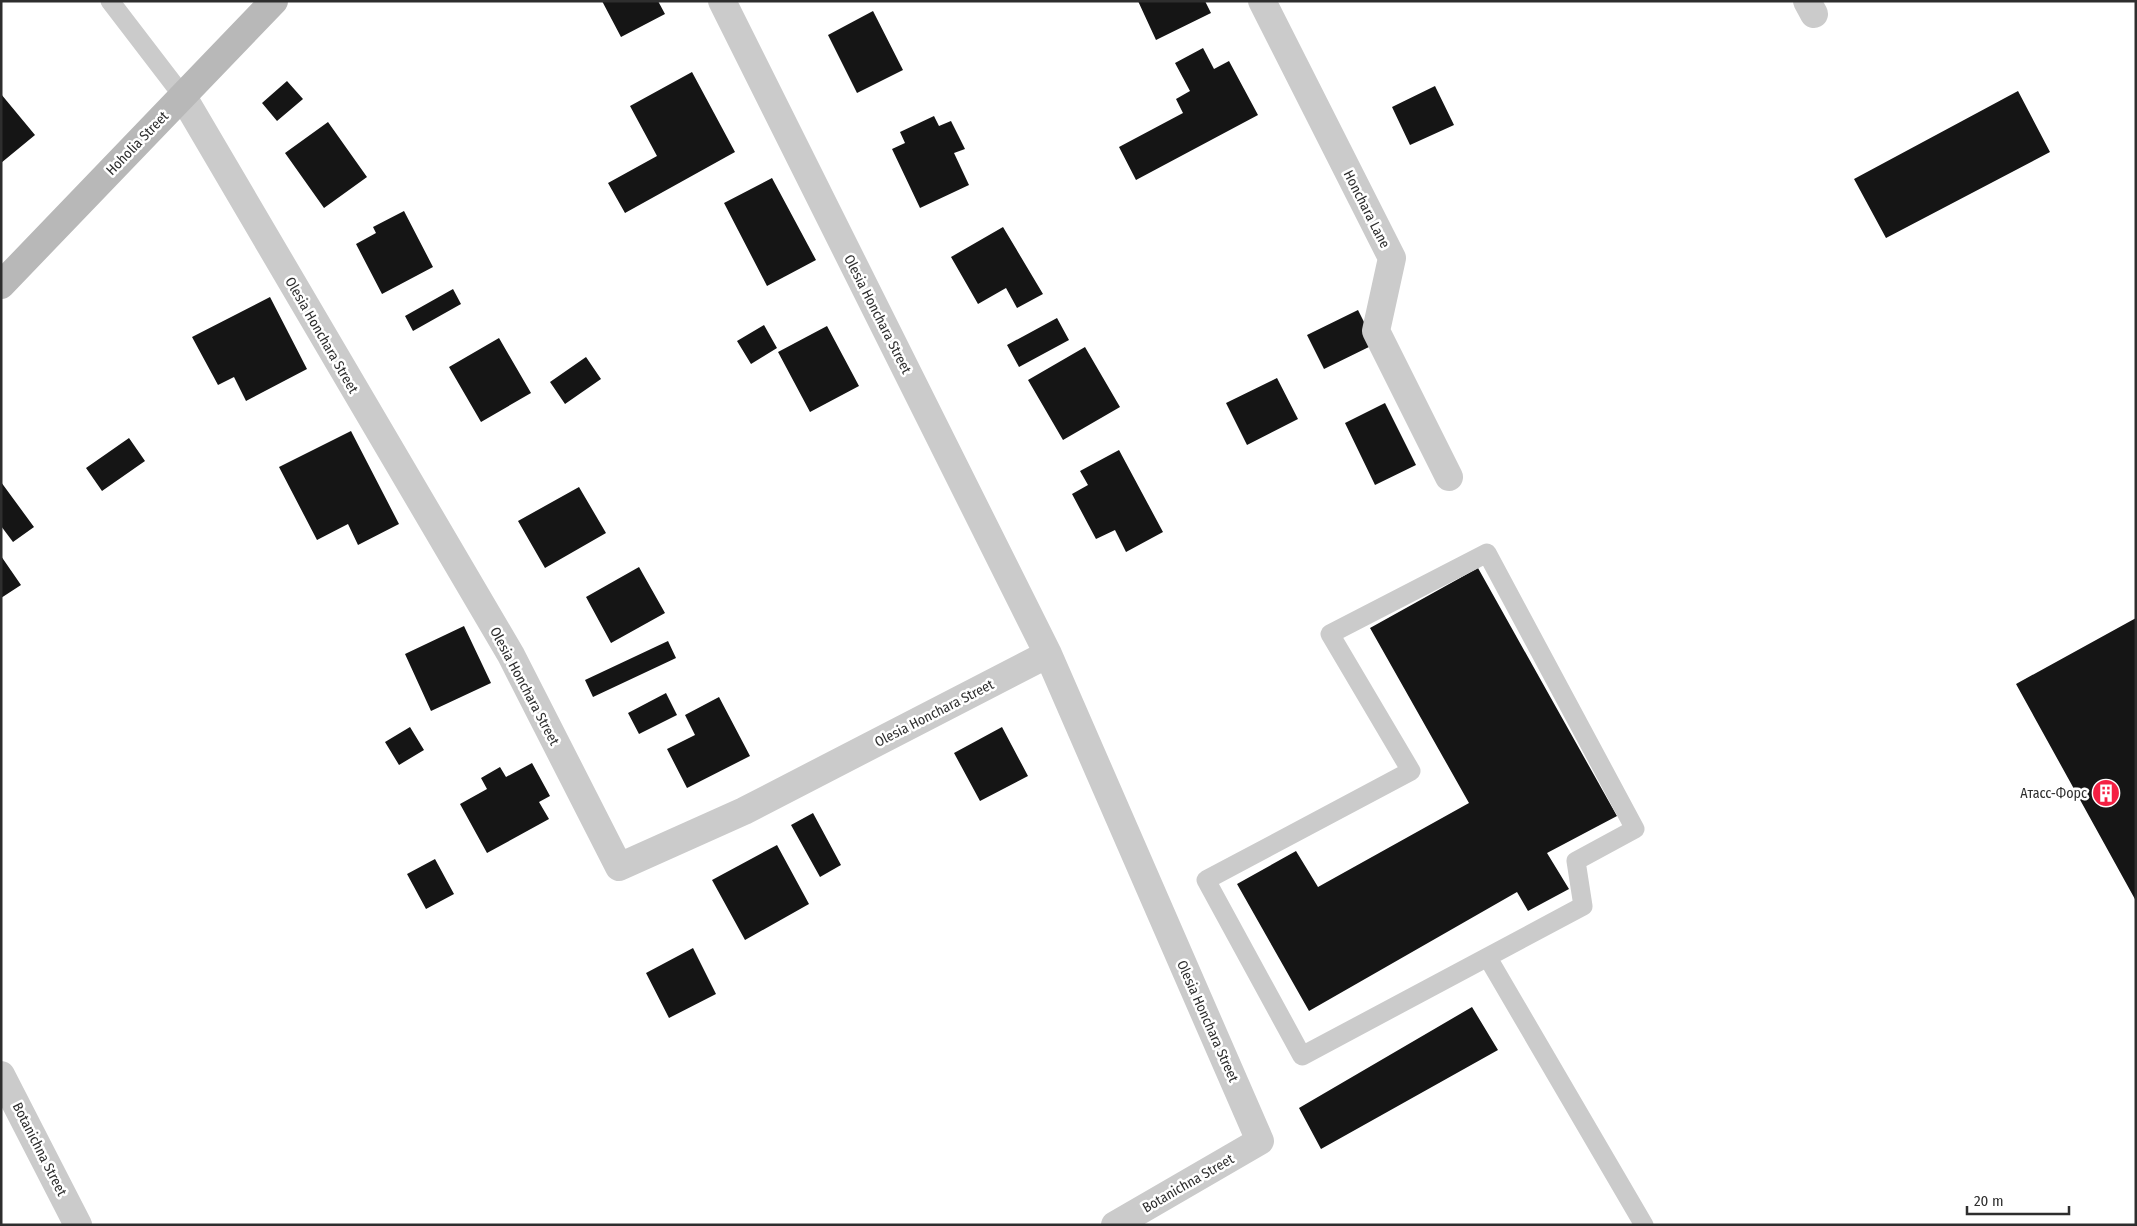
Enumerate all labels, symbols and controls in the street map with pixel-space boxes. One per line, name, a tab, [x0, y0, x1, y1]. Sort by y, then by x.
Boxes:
street label: Hoholia Street	[103, 108, 172, 179]
street label: Honchara Lane	[1340, 167, 1394, 251]
street label: Olesia Honchara Street	[840, 252, 915, 377]
street label: Olesia Honchara Street	[281, 274, 362, 397]
street label: Olesia Honchara Street	[486, 624, 563, 749]
street label: Olesia Honchara Street	[872, 676, 997, 751]
building icon: Атасс-Форс	[2091, 778, 2121, 808]
place label: Атасс-Форс	[2020, 785, 2087, 802]
street label: Olesia Honchara Street	[1173, 958, 1242, 1085]
street label: Botanichna Street	[9, 1100, 71, 1199]
street label: Botanichna Street	[1140, 1150, 1237, 1216]
scale bar	[1967, 1184, 2070, 1216]
text: 20 m	[1974, 1192, 2004, 1210]

